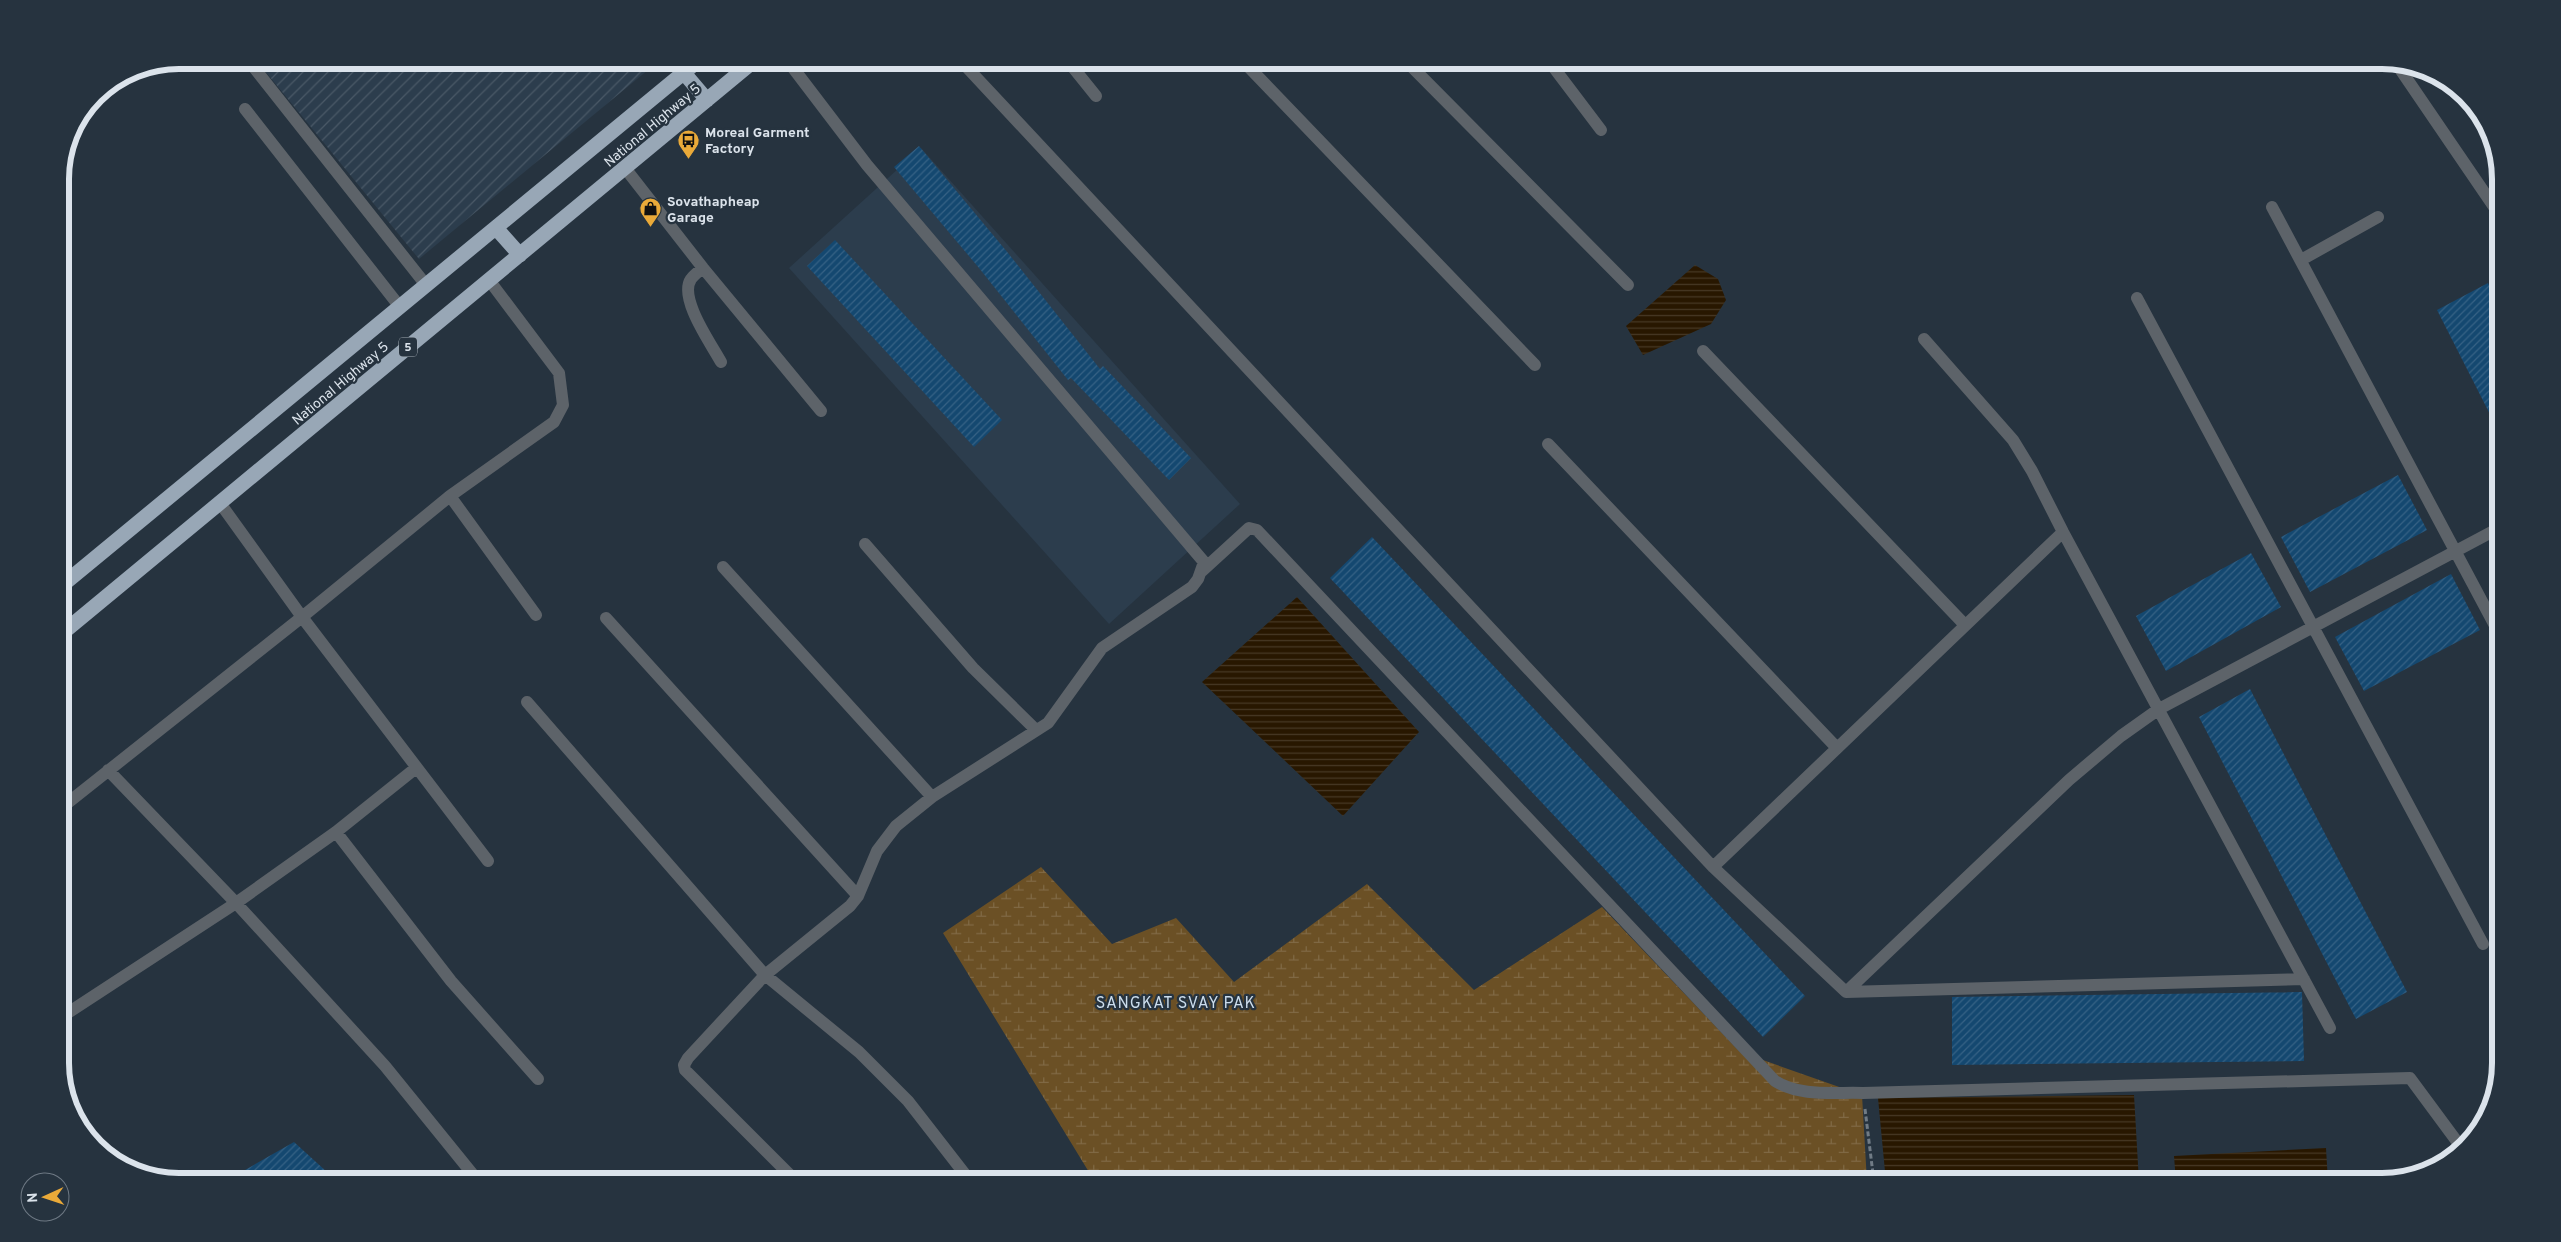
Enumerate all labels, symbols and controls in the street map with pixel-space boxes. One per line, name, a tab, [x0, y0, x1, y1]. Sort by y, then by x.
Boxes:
street label: National Highway 5	[601, 81, 705, 171]
place label: Moreal Garment Factory	[705, 125, 810, 158]
bus stop icon: Moreal Garment Factory	[677, 128, 701, 159]
place label: Sovathapheap Garage	[667, 194, 760, 227]
shop icon: Sovathapheap Garage	[639, 197, 663, 228]
road number: 5	[399, 338, 417, 357]
street label: National Highway 5	[289, 339, 393, 429]
district label: SANGKAT SVAY PAK	[1096, 994, 1256, 1014]
north arrow	[20, 1172, 70, 1222]
text: N	[25, 1192, 42, 1203]

